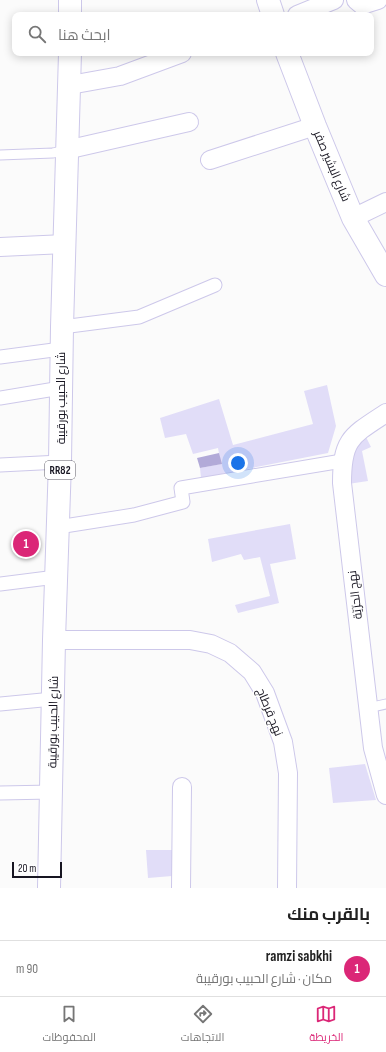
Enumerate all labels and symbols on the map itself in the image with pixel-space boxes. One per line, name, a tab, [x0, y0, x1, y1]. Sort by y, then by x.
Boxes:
street label: شارع البشير صفر	[309, 128, 353, 204]
street label: شارع الحبيب بورقيبة	[54, 352, 69, 444]
your location	[228, 453, 248, 473]
road number: RR82	[45, 461, 75, 479]
pin: 1	[13, 529, 39, 559]
street label: نهج الحرّيّة	[345, 570, 366, 620]
street label: شارع الحبيب بورقيبة	[45, 676, 62, 768]
street label: نهج قرطاج	[253, 686, 286, 739]
scale bar	[12, 860, 62, 879]

